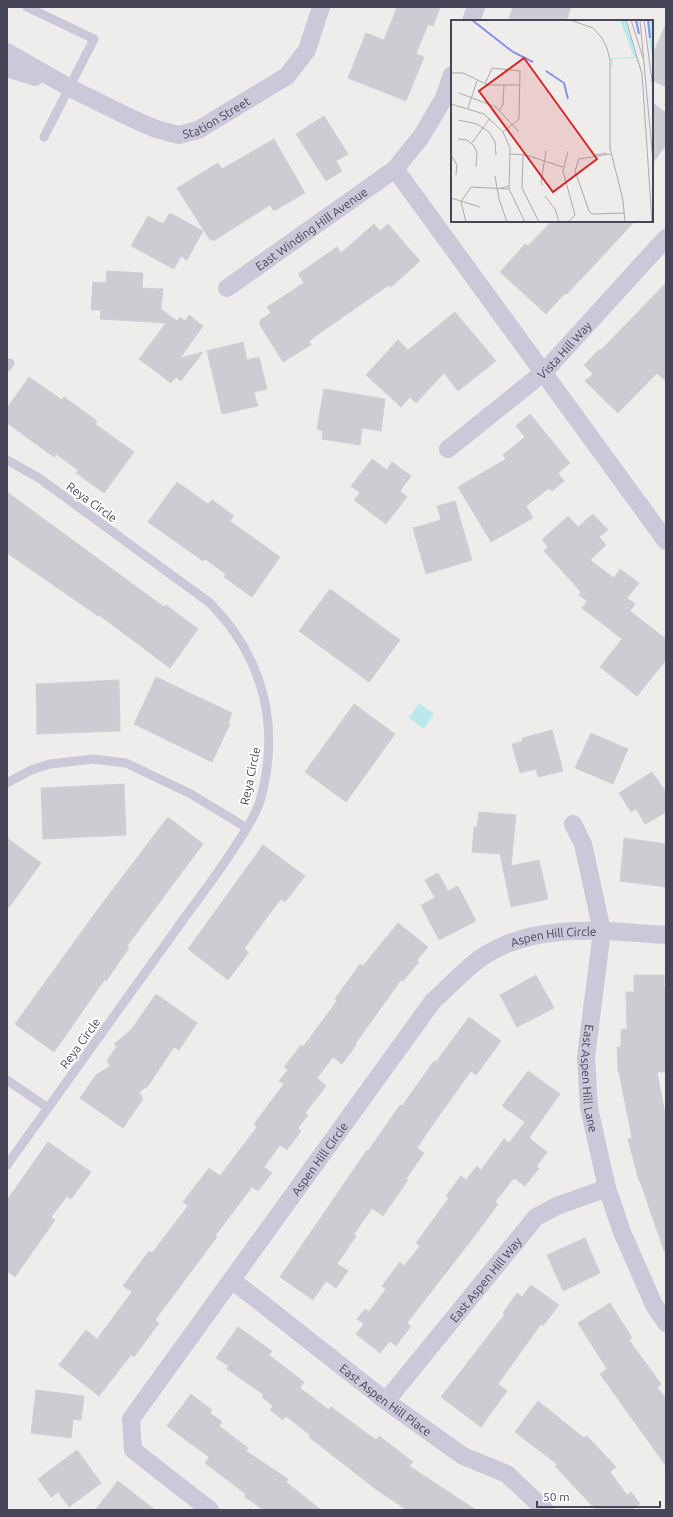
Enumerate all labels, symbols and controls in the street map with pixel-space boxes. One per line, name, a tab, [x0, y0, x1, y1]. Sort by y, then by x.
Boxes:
inset map	[451, 20, 653, 222]
street label: Station Street	[181, 94, 252, 140]
street label: East Winding Hill Avenue	[253, 184, 369, 273]
street label: Vista Hill Way	[535, 318, 594, 381]
street label: Reya Circle	[64, 479, 120, 525]
street label: Reya Circle	[238, 746, 262, 806]
street label: Aspen Hill Circle	[509, 924, 597, 949]
street label: Reya Circle	[57, 1015, 103, 1071]
street label: East Aspen Hill Lane	[579, 1024, 601, 1133]
street label: Aspen Hill Circle	[288, 1119, 350, 1198]
street label: East Aspen Hill Way	[447, 1234, 524, 1324]
street label: East Aspen Hill Place	[338, 1361, 434, 1438]
scale bar	[537, 1483, 660, 1509]
text: 50 m	[543, 1490, 570, 1503]

